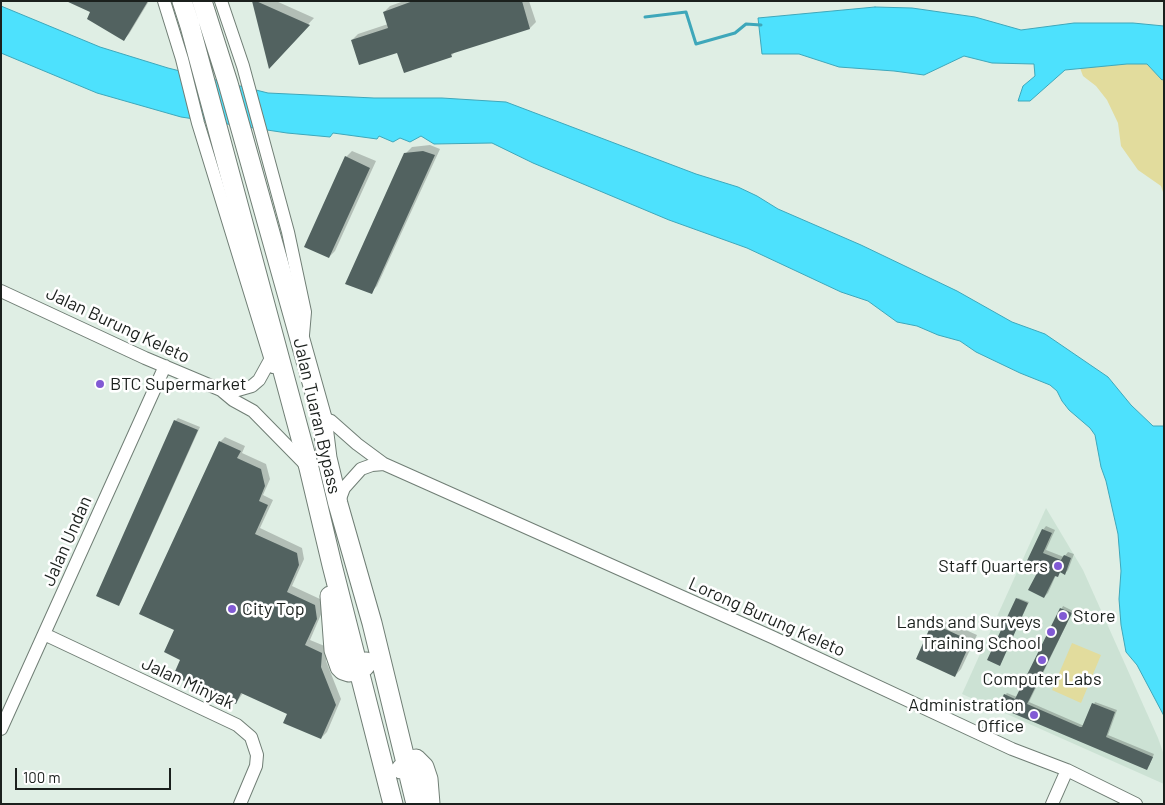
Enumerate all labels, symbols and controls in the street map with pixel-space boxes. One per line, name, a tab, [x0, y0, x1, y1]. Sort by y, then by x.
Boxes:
street label: Jalan Burung Keleto	[43, 282, 193, 368]
street label: Jalan Tuaran Bypass	[289, 336, 345, 496]
place label: BTC Supermarket	[110, 373, 246, 395]
marker: BTC Supermarket	[94, 378, 106, 390]
street label: Jalan Undan	[38, 493, 96, 589]
place label: Staff Quarters	[938, 555, 1048, 577]
marker: Staff Quarters	[1052, 560, 1064, 572]
street label: Lorong Burung Keleto	[685, 573, 849, 661]
place label: City Top	[242, 598, 305, 620]
marker: City Top	[226, 603, 238, 615]
place label: Store	[1073, 605, 1116, 627]
marker: Store	[1057, 610, 1069, 622]
place label: Lands and Surveys Training School	[896, 611, 1041, 654]
marker: Lands and Surveys Training School	[1045, 626, 1057, 638]
street label: Jalan Minyak	[138, 652, 238, 714]
marker: Computer Labs	[1036, 654, 1048, 666]
place label: Computer Labs	[982, 668, 1102, 690]
place label: Administration Office	[908, 694, 1024, 736]
marker: Administration Office	[1028, 709, 1040, 721]
scale bar	[18, 758, 174, 790]
text: 100 m	[23, 768, 61, 786]

